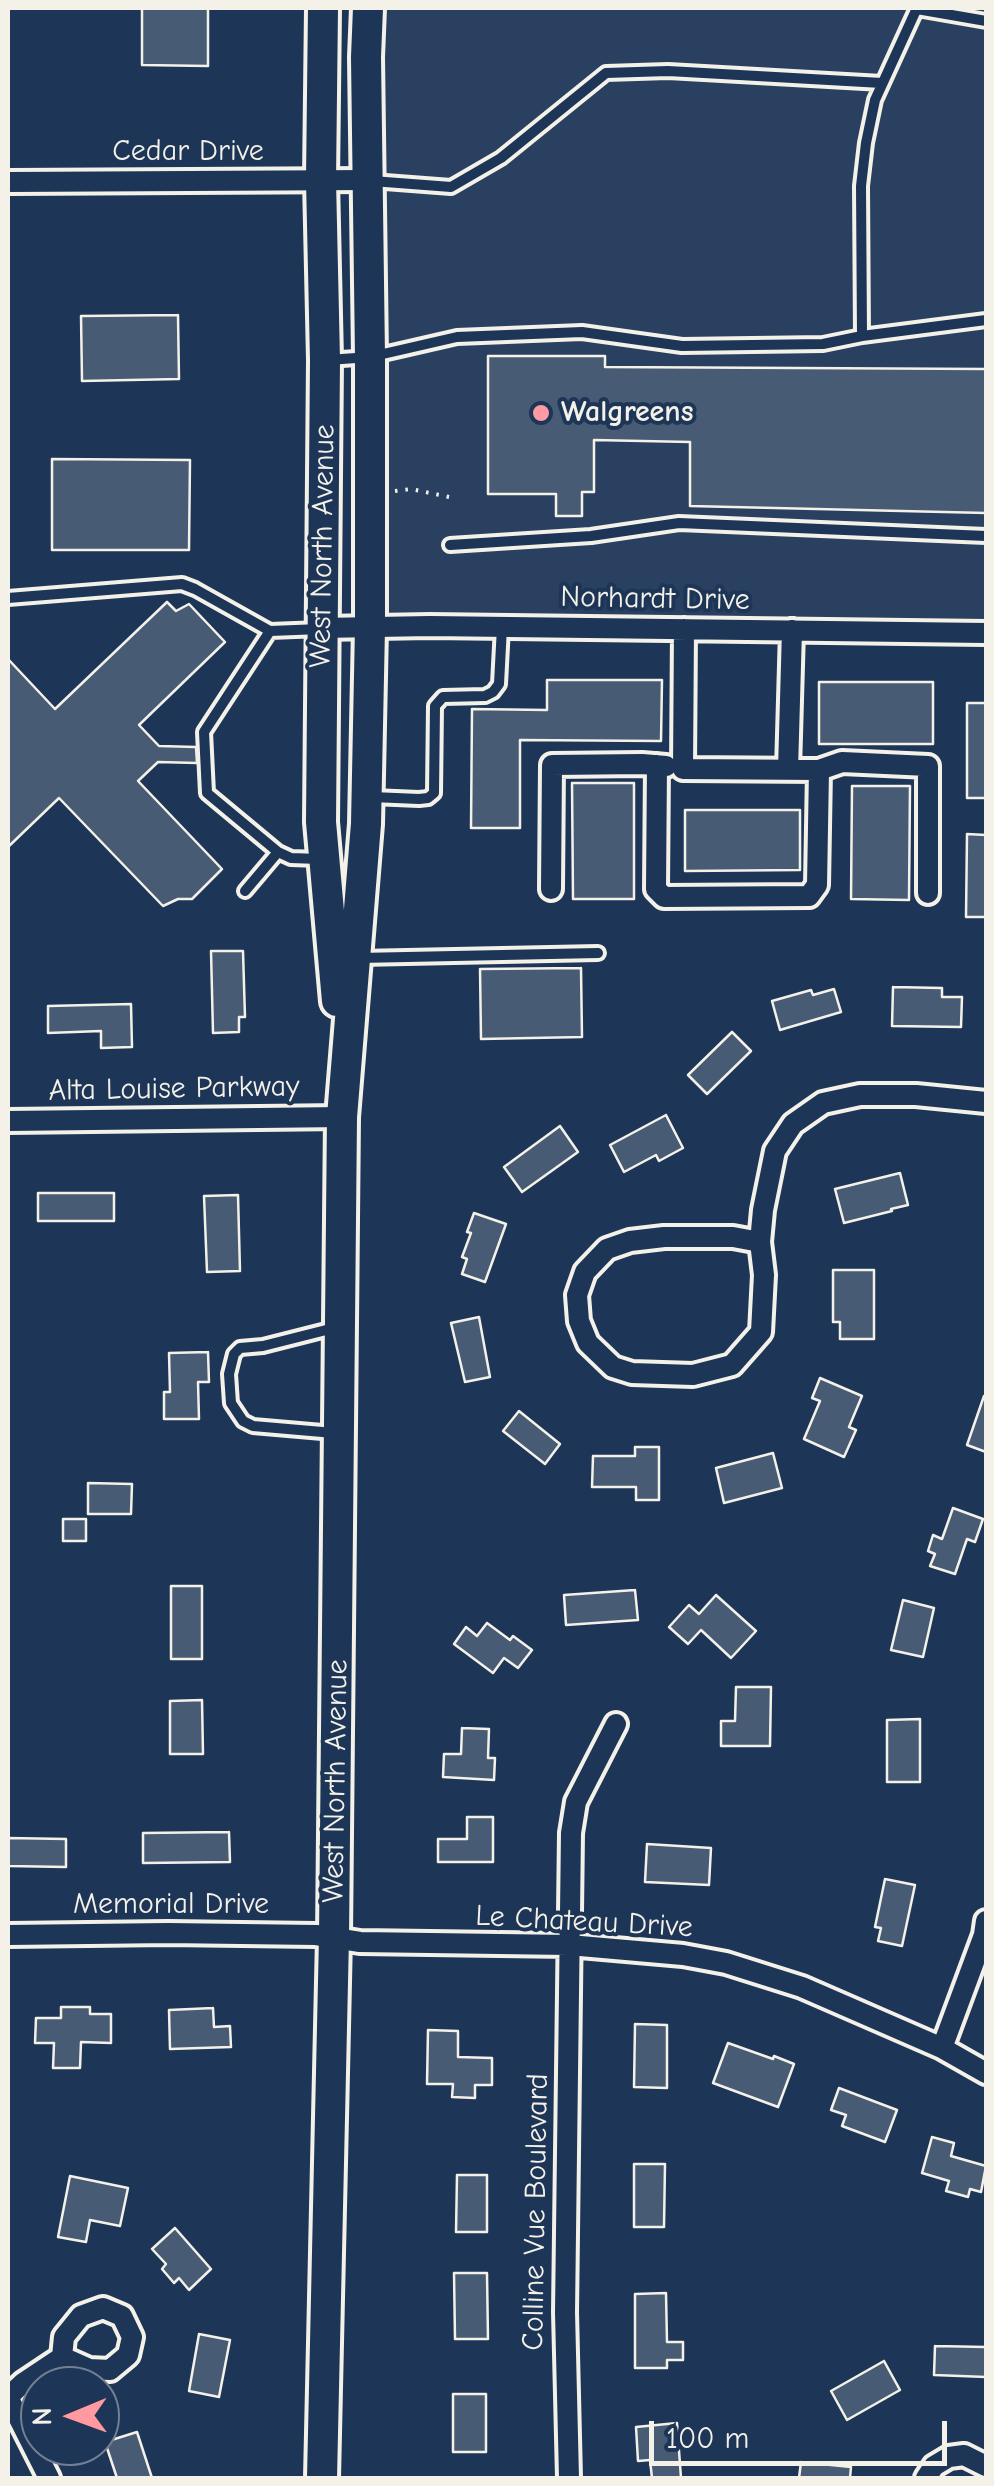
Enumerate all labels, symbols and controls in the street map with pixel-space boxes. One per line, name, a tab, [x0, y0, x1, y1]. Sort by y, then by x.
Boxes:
street label: Cedar Drive	[112, 134, 264, 170]
place label: Walgreens	[561, 395, 693, 431]
marker: Walgreens	[530, 402, 552, 424]
street label: West North Avenue	[303, 424, 343, 668]
street label: Norhardt Drive	[560, 579, 750, 619]
street label: Alta Louise Parkway	[48, 1069, 300, 1109]
street label: West North Avenue	[316, 1659, 356, 1903]
street label: Memorial Drive	[73, 1887, 269, 1923]
street label: Le Chateau Drive	[474, 1898, 694, 1946]
street label: Colline Vue Boulevard	[516, 2073, 556, 2351]
north arrow	[20, 2366, 120, 2466]
scale bar	[654, 2401, 952, 2463]
text: N	[26, 2407, 58, 2426]
text: 100 m	[666, 2421, 749, 2456]

